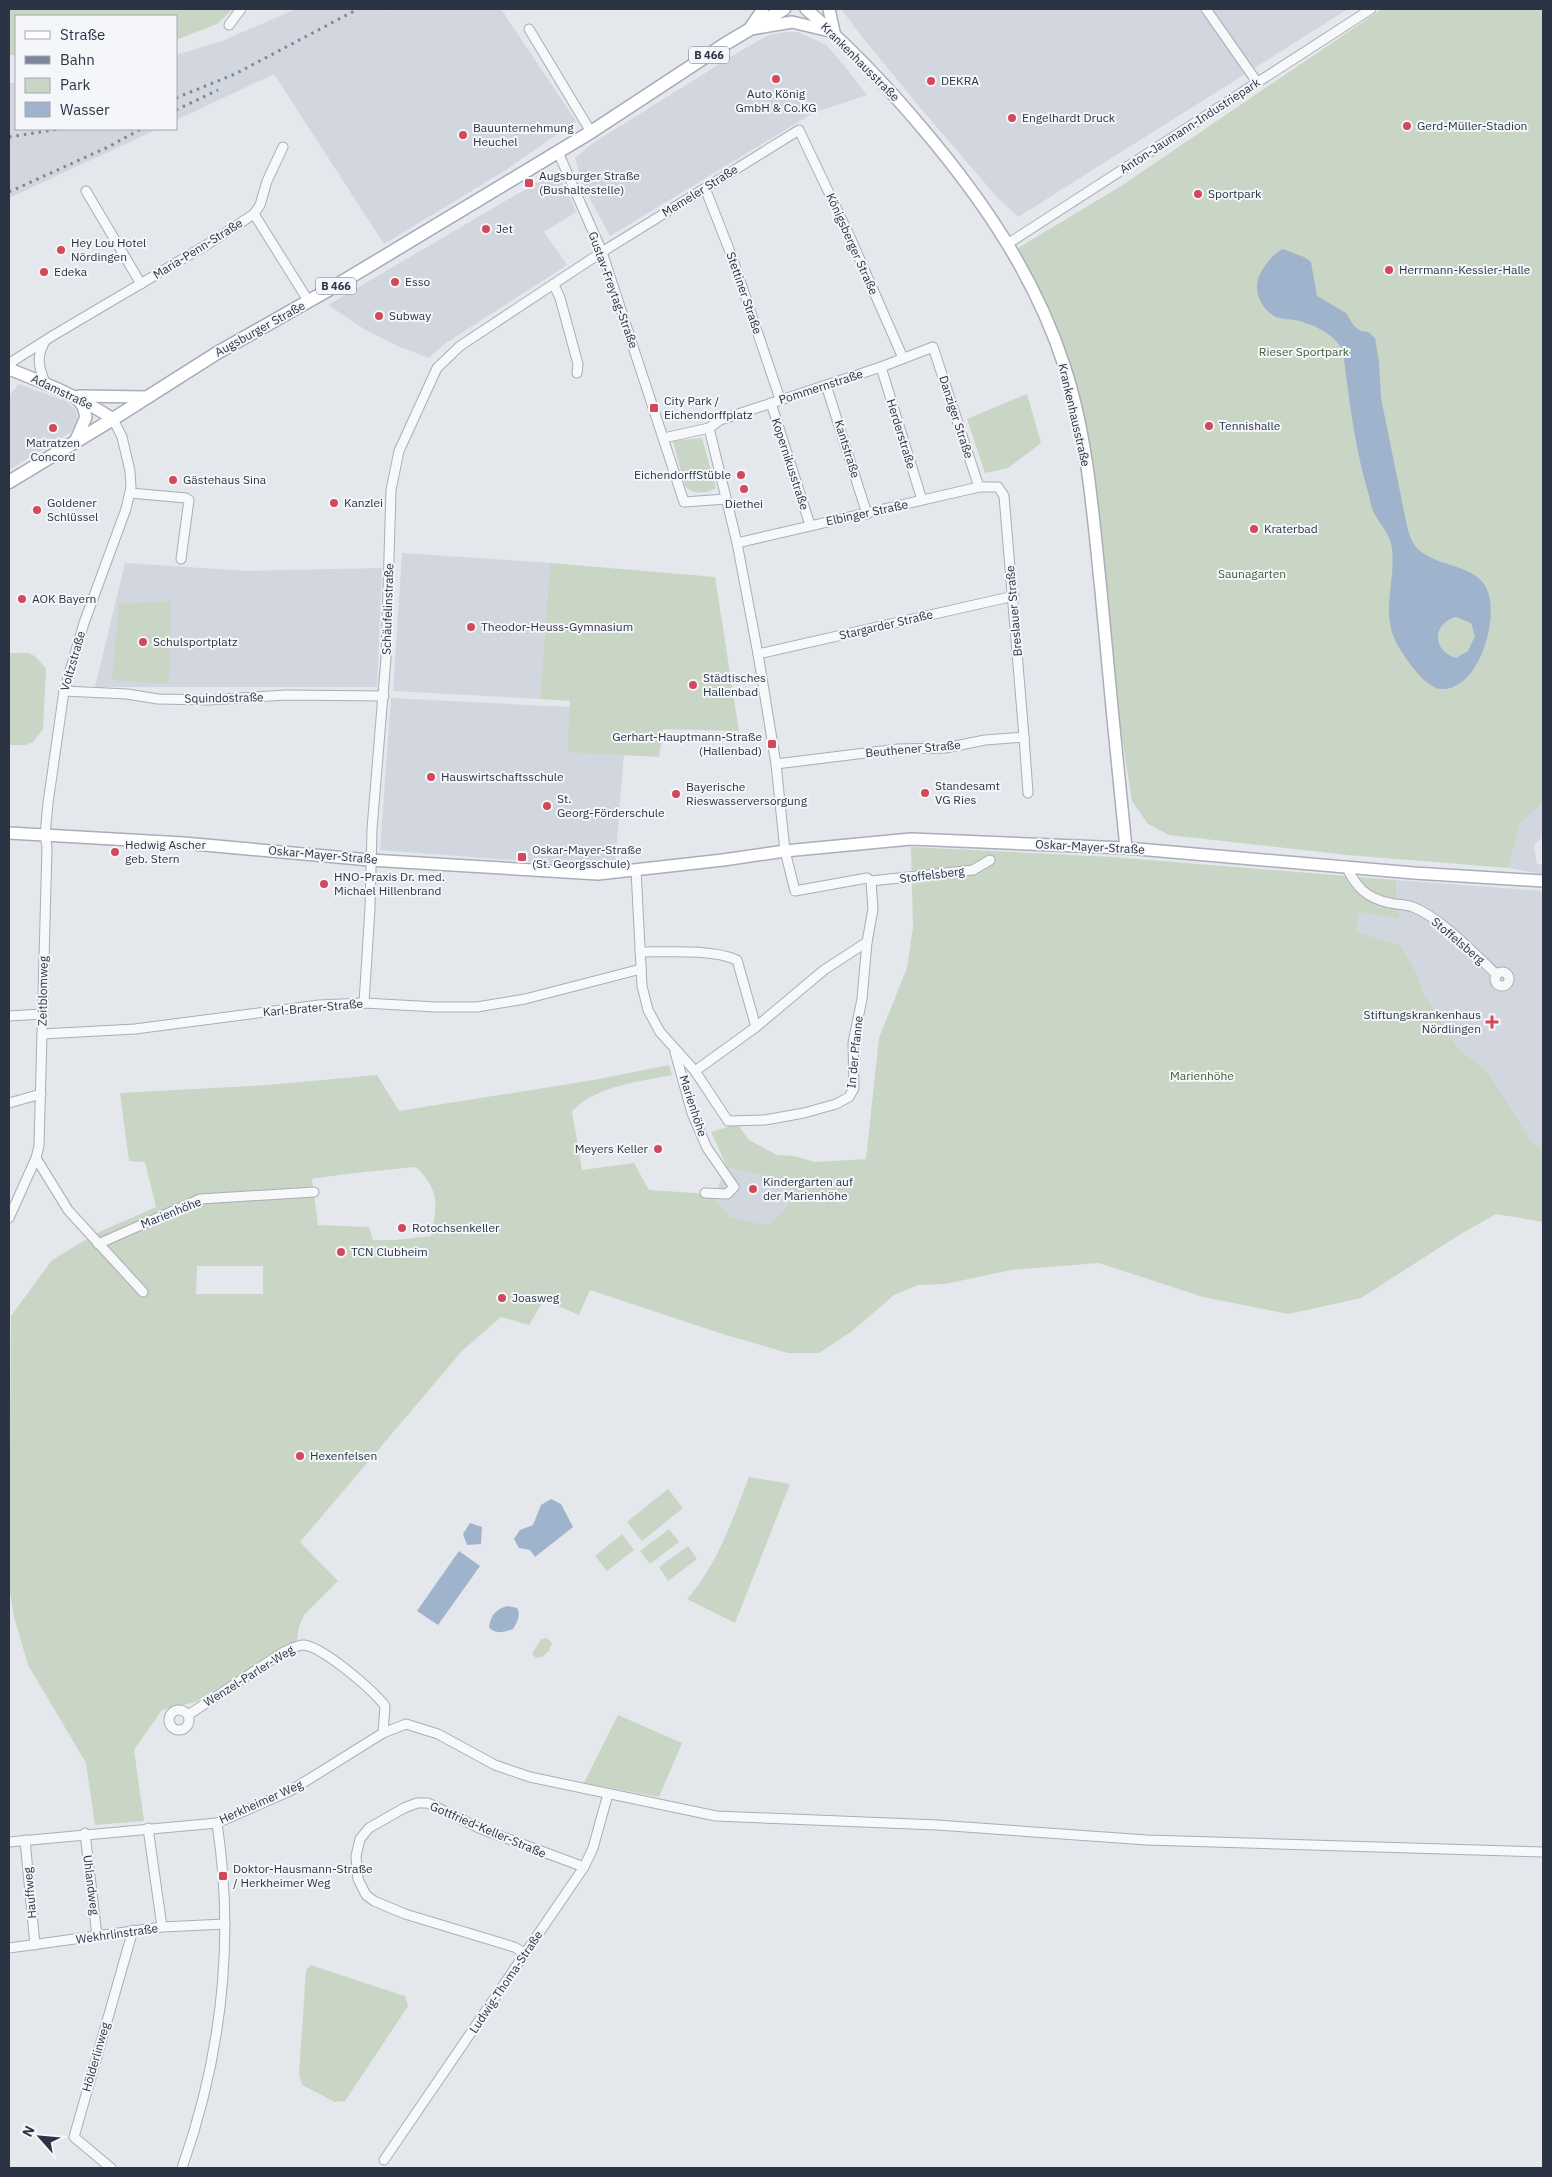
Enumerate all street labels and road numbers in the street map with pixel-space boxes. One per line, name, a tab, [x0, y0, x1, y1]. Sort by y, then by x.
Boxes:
street label: Krankenhausstraße	[818, 19, 903, 105]
road number: B 466	[689, 46, 729, 64]
street label: Anton-Jaumann-Industriepark	[1117, 74, 1263, 177]
street label: Memeler Straße	[659, 161, 741, 220]
street label: Königsberger Straße	[823, 190, 882, 297]
street label: Maria-Penn-Straße	[150, 215, 246, 282]
street label: Gustav-Freytag-Straße	[585, 229, 642, 351]
street label: Stettiner Straße	[723, 250, 766, 336]
road number: B 466	[316, 278, 356, 294]
street label: Augsburger Straße	[212, 297, 308, 360]
street label: Krankenhausstraße	[1055, 362, 1094, 468]
street label: Pommernstraße	[777, 366, 865, 407]
street label: Adamstraße	[29, 371, 96, 413]
street label: Danziger Straße	[936, 374, 977, 461]
street label: Herderstraße	[884, 397, 919, 471]
street label: Kopernikusstraße	[769, 416, 813, 512]
street label: Kantstraße	[832, 418, 864, 480]
street label: Elbinger Straße	[825, 496, 910, 529]
street label: Schäufelinstraße	[378, 563, 397, 655]
street label: Breslauer Straße	[1002, 565, 1025, 657]
street label: Stargarder Straße	[838, 606, 935, 643]
street label: Voltzstraße	[57, 629, 88, 693]
street label: Squindostraße	[184, 689, 264, 706]
street label: Beuthener Straße	[865, 737, 962, 760]
street label: Oskar-Mayer-Straße	[1035, 836, 1145, 857]
street label: Oskar-Mayer-Straße	[268, 842, 379, 867]
street label: Stoffelsberg	[899, 863, 966, 886]
street label: Stoffelsberg	[1429, 914, 1489, 968]
street label: Zeitblomweg	[34, 955, 51, 1026]
street label: Karl-Brater-Straße	[262, 996, 364, 1019]
street label: In der Pfanne	[843, 1014, 866, 1089]
street label: Marienhöhe	[676, 1073, 711, 1139]
street label: Marienhöhe	[138, 1193, 204, 1231]
street label: Wenzel-Parler-Weg	[201, 1641, 297, 1709]
street label: Herkheimer Weg	[217, 1776, 306, 1827]
street label: Gottfried-Keller-Straße	[428, 1798, 549, 1861]
street label: Uhlandweg	[80, 1854, 103, 1917]
street label: Hauffweg	[20, 1866, 39, 1919]
street label: Wekhrlinstraße	[75, 1920, 159, 1947]
street label: Ludwig-Thoma-Straße	[466, 1927, 546, 2036]
street label: Hölderlinweg	[78, 2020, 113, 2093]

